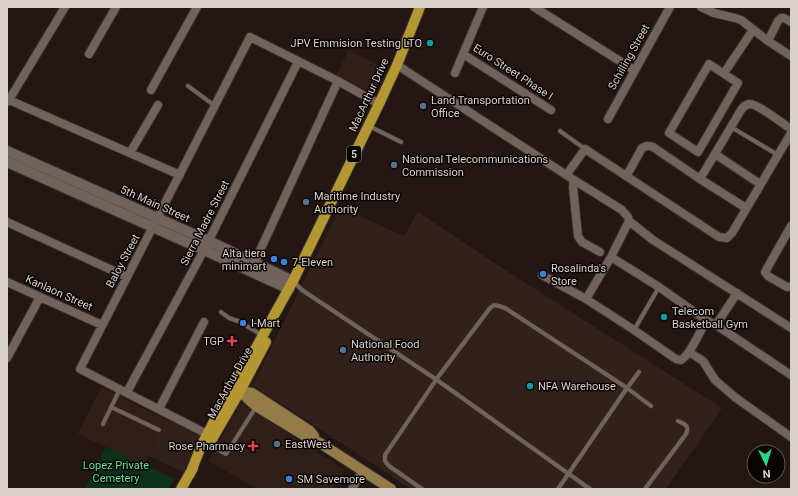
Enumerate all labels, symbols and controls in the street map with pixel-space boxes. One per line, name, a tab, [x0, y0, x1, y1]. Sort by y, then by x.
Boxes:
street label: Schilling Street	[606, 22, 653, 92]
place label: JPV Emmision Testing LTO	[291, 37, 422, 50]
marker: JPV Emmision Testing LTO	[425, 38, 435, 48]
street label: Euro Street Phase I	[471, 41, 555, 103]
street label: MacArthur Drive	[346, 56, 392, 134]
place label: Land Transportation Office	[431, 94, 530, 120]
marker: Land Transportation Office	[418, 101, 428, 111]
road number: 5	[347, 146, 361, 162]
place label: National Telecommunications Commission	[402, 153, 548, 179]
marker: National Telecommunications Commission	[389, 160, 399, 170]
street label: Sierra Madre Street	[178, 178, 232, 268]
street label: 5th Main Street	[118, 183, 192, 225]
place label: Maritime Industry Authority	[314, 190, 401, 216]
marker: Maritime Industry Authority	[301, 197, 311, 207]
street label: Baloy Street	[103, 232, 143, 290]
place label: Alta tiera minimart	[222, 247, 266, 273]
marker: Alta tiera minimart	[269, 254, 279, 264]
place label: 7-Eleven	[292, 256, 333, 269]
marker: 7-Eleven	[279, 257, 289, 267]
place label: Rosalinda's Store	[551, 262, 606, 288]
marker: Rosalinda's Store	[538, 269, 548, 279]
street label: Kanlaon Street	[24, 272, 95, 314]
place label: Telecom Basketball Gym	[672, 305, 748, 331]
marker: Telecom Basketball Gym	[659, 312, 669, 322]
place label: I-Mart	[251, 317, 281, 330]
marker: I-Mart	[238, 318, 248, 328]
place label: TGP	[203, 335, 224, 348]
marker: TGP	[227, 336, 237, 346]
place label: National Food Authority	[351, 338, 420, 364]
street label: MacArthur Drive	[205, 345, 255, 421]
marker: National Food Authority	[338, 345, 348, 355]
place label: NFA Warehouse	[538, 380, 616, 393]
marker: NFA Warehouse	[525, 381, 535, 391]
place label: EastWest	[285, 438, 332, 451]
marker: EastWest	[272, 439, 282, 449]
place label: Rose Pharmacy	[168, 440, 246, 453]
marker: Rose Pharmacy	[248, 441, 258, 451]
north arrow	[746, 444, 786, 484]
park label: Lopez Private Cemetery	[83, 459, 149, 485]
text: N	[762, 467, 771, 480]
place label: SM Savemore	[297, 473, 365, 486]
marker: SM Savemore	[284, 474, 294, 484]

